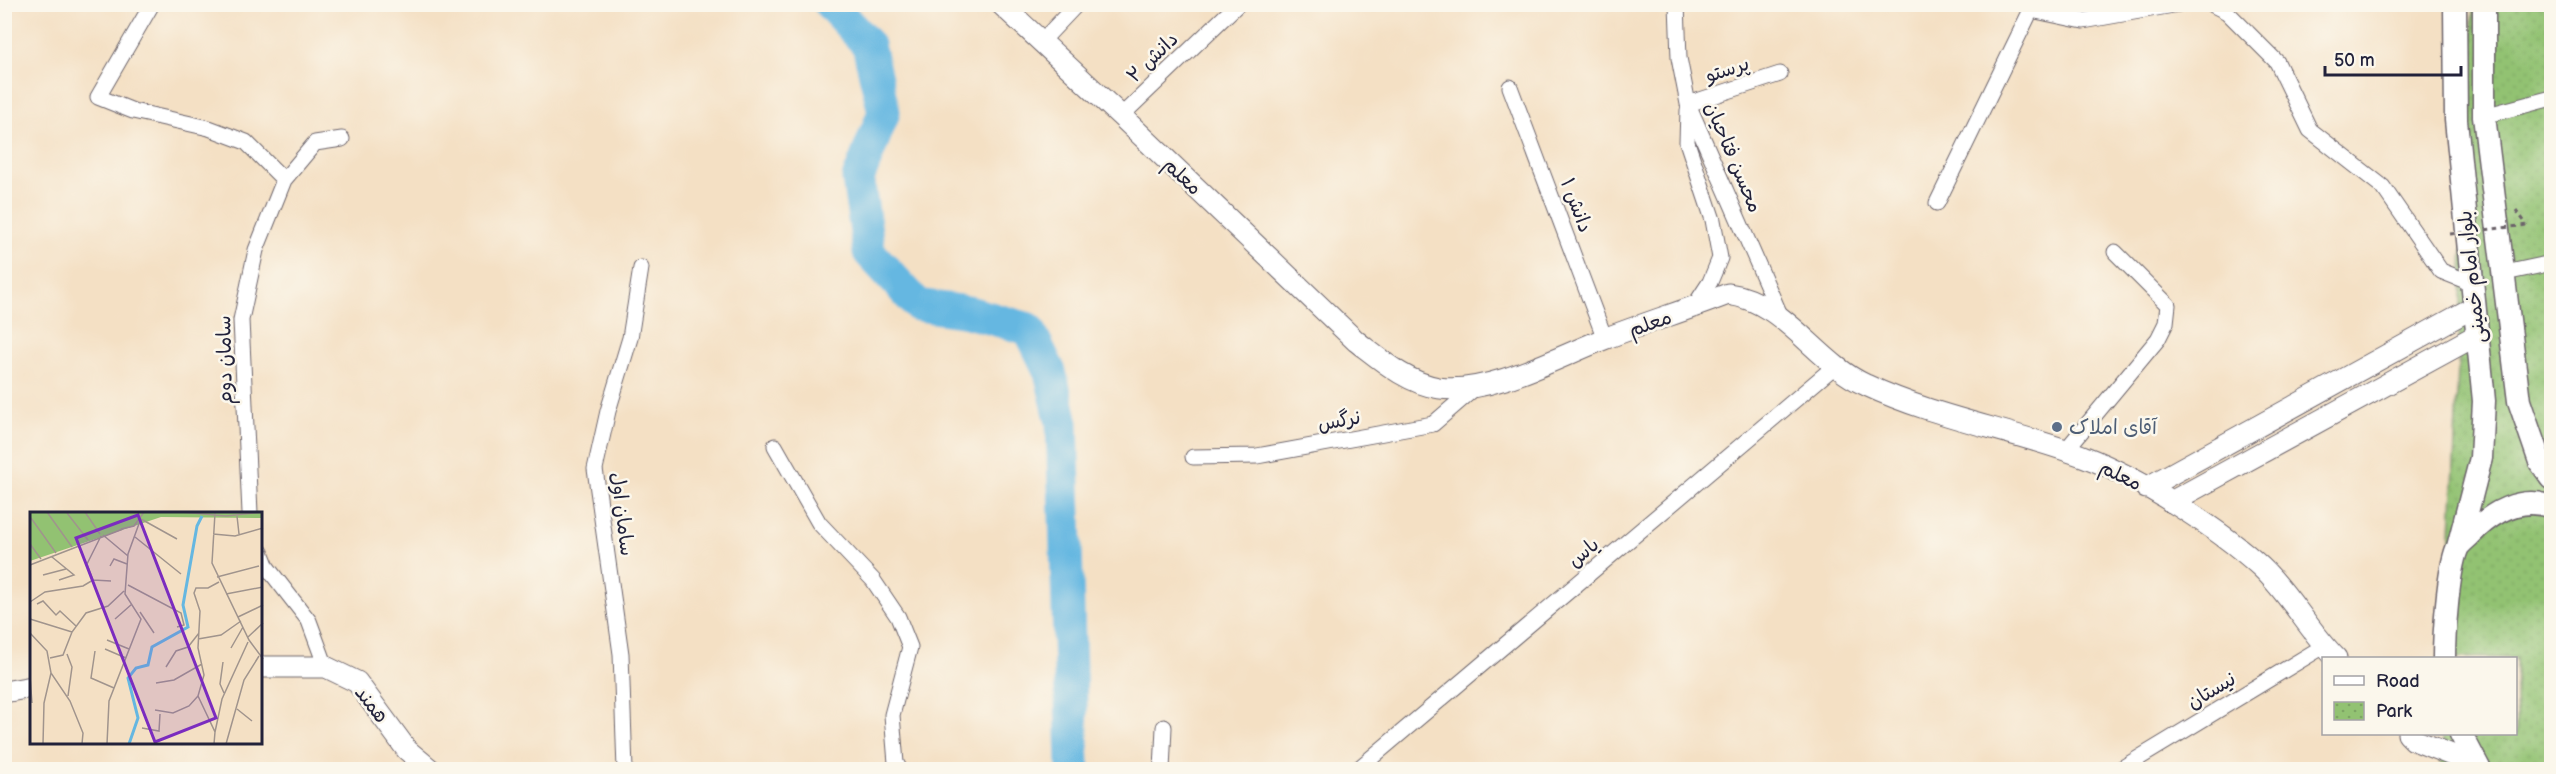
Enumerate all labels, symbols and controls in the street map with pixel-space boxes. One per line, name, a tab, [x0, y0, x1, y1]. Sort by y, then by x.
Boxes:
street label: دانش ۲	[1122, 27, 1183, 88]
scale bar	[2325, 39, 2462, 77]
text: 50 m	[2334, 50, 2375, 71]
street label: پرستو	[1701, 52, 1752, 89]
street label: محسن فتاحیان	[1699, 99, 1767, 216]
street label: معلم	[1157, 153, 1206, 202]
street label: دانش ۱	[1555, 175, 1597, 236]
street label: بلوار امام خمینی	[2453, 209, 2493, 344]
street label: معلم	[1626, 305, 1676, 344]
street label: سامان دوم	[212, 315, 241, 405]
street label: نرگس	[1316, 405, 1362, 437]
place label: آقای املاک	[2069, 416, 2158, 440]
marker: آقای املاک	[2050, 420, 2064, 434]
street label: معلم	[2095, 455, 2146, 498]
street label: سامان اول	[605, 471, 639, 557]
inset map	[30, 512, 262, 744]
street label: یاس	[1563, 533, 1604, 573]
legend	[2322, 657, 2517, 735]
street label: نیستان	[2183, 667, 2240, 715]
text: Road	[2376, 671, 2420, 692]
street label: همند	[349, 681, 393, 728]
text: Park	[2376, 701, 2412, 722]

